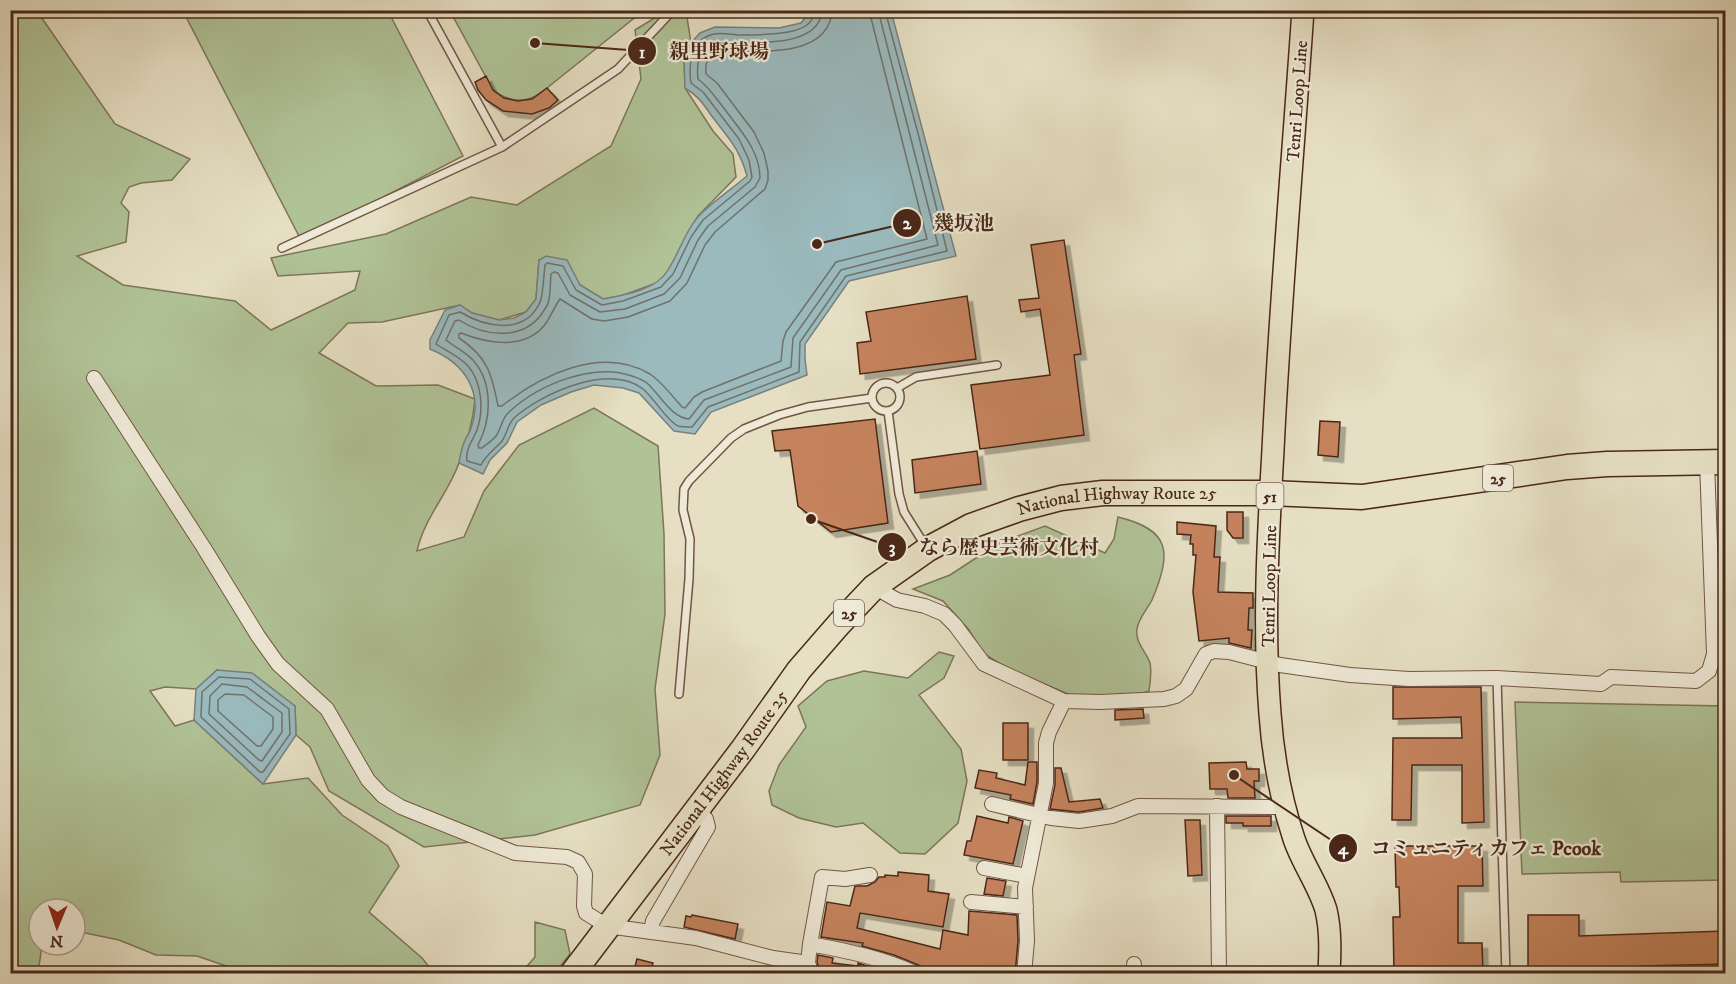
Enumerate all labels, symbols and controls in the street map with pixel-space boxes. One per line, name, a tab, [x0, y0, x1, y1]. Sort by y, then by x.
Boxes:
callout: 親里野球場	[627, 32, 781, 70]
text: 親里野球場	[669, 40, 769, 65]
street label: Tenri Loop Line	[1283, 40, 1313, 163]
text: 1	[639, 42, 646, 64]
callout: 幾坂池	[892, 204, 1006, 242]
text: 幾坂池	[934, 212, 994, 237]
text: 2	[903, 213, 913, 235]
road number: 25	[1483, 465, 1513, 491]
street label: National Highway Route 25	[1015, 483, 1217, 521]
road number: 51	[1256, 483, 1284, 509]
street label: Tenri Loop Line	[1258, 525, 1282, 647]
callout: なら歴史芸術文化村	[877, 528, 1111, 566]
text: なら歴史芸術文化村	[919, 536, 1099, 561]
text: 3	[889, 537, 896, 559]
road number: 25	[834, 600, 864, 626]
street label: National Highway Route 25	[656, 686, 793, 861]
callout: コミュニティカフェ Pcook	[1328, 829, 1615, 867]
text: コミュニティカフェ Pcook	[1371, 837, 1602, 862]
text: 4	[1337, 838, 1349, 860]
north arrow	[27, 897, 87, 957]
text: N	[50, 931, 63, 951]

